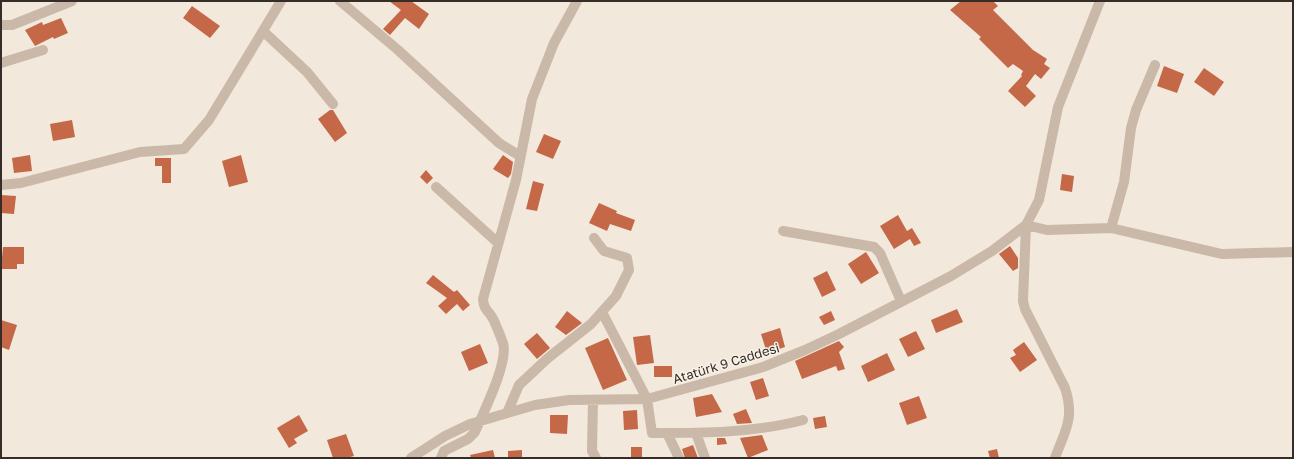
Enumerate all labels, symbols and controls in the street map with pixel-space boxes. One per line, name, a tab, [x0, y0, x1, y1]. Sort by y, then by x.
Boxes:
street label: Atatürk 9 Caddesi	[671, 339, 781, 387]

